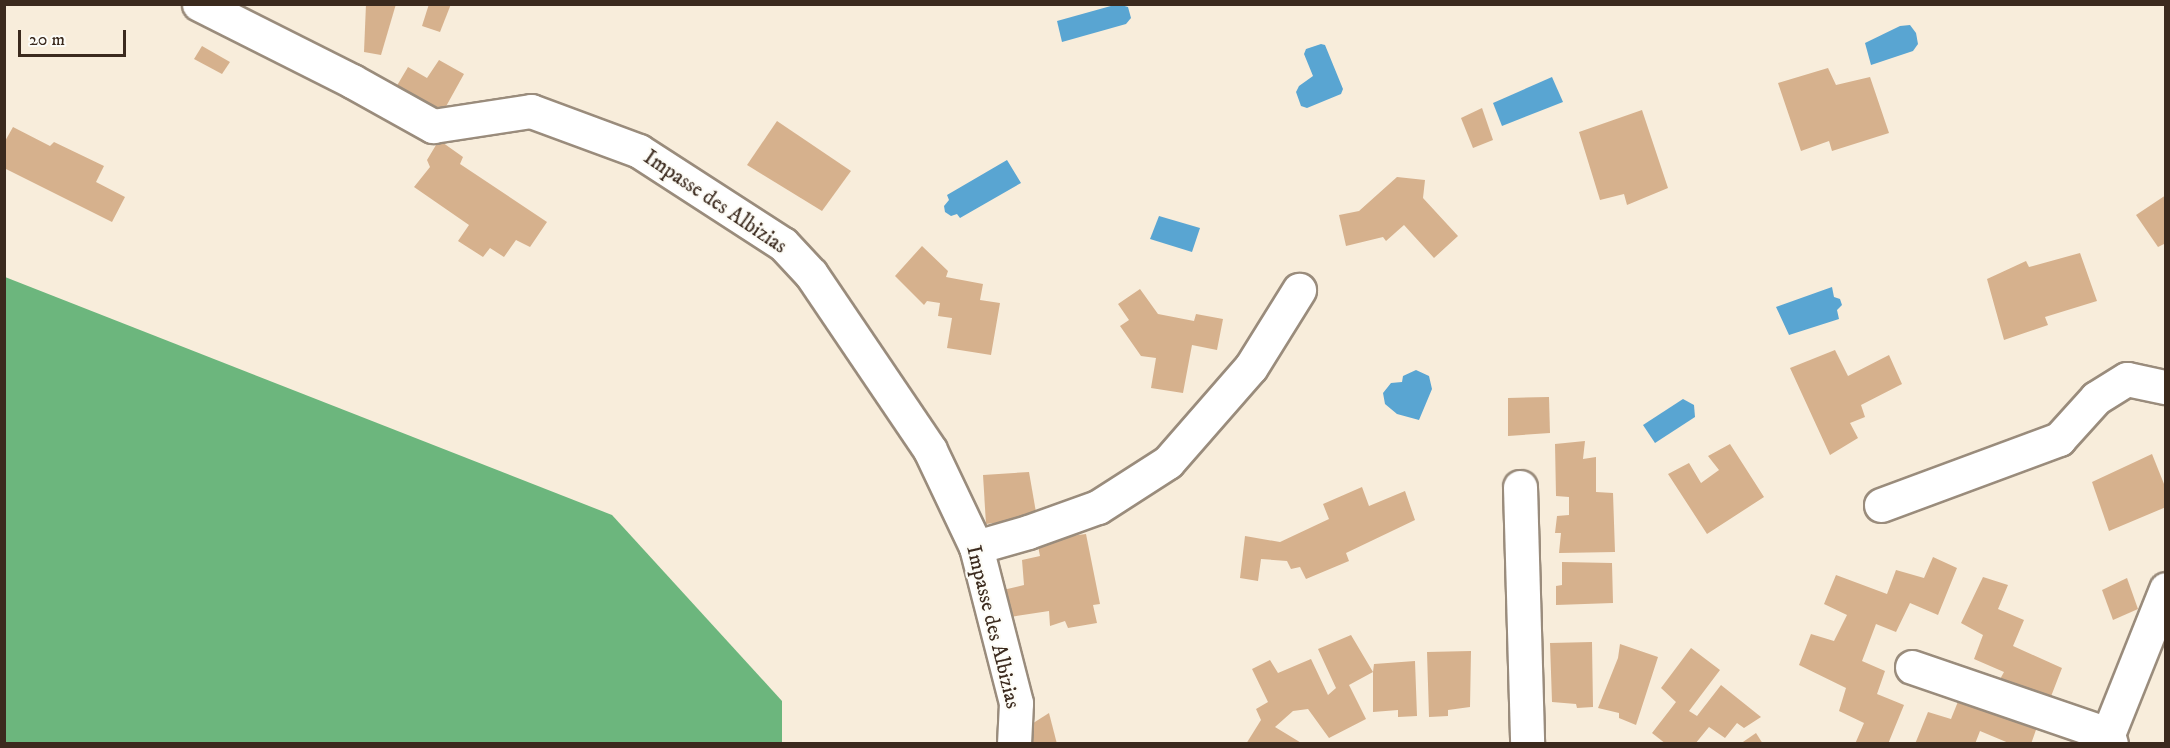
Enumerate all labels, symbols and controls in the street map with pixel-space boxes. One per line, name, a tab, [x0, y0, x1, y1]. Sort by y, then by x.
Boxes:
scale bar	[21, 18, 129, 56]
text: 20 m	[29, 29, 65, 51]
street label: Impasse des Albizias	[639, 145, 791, 259]
street label: Impasse des Albizias	[961, 543, 1025, 711]

